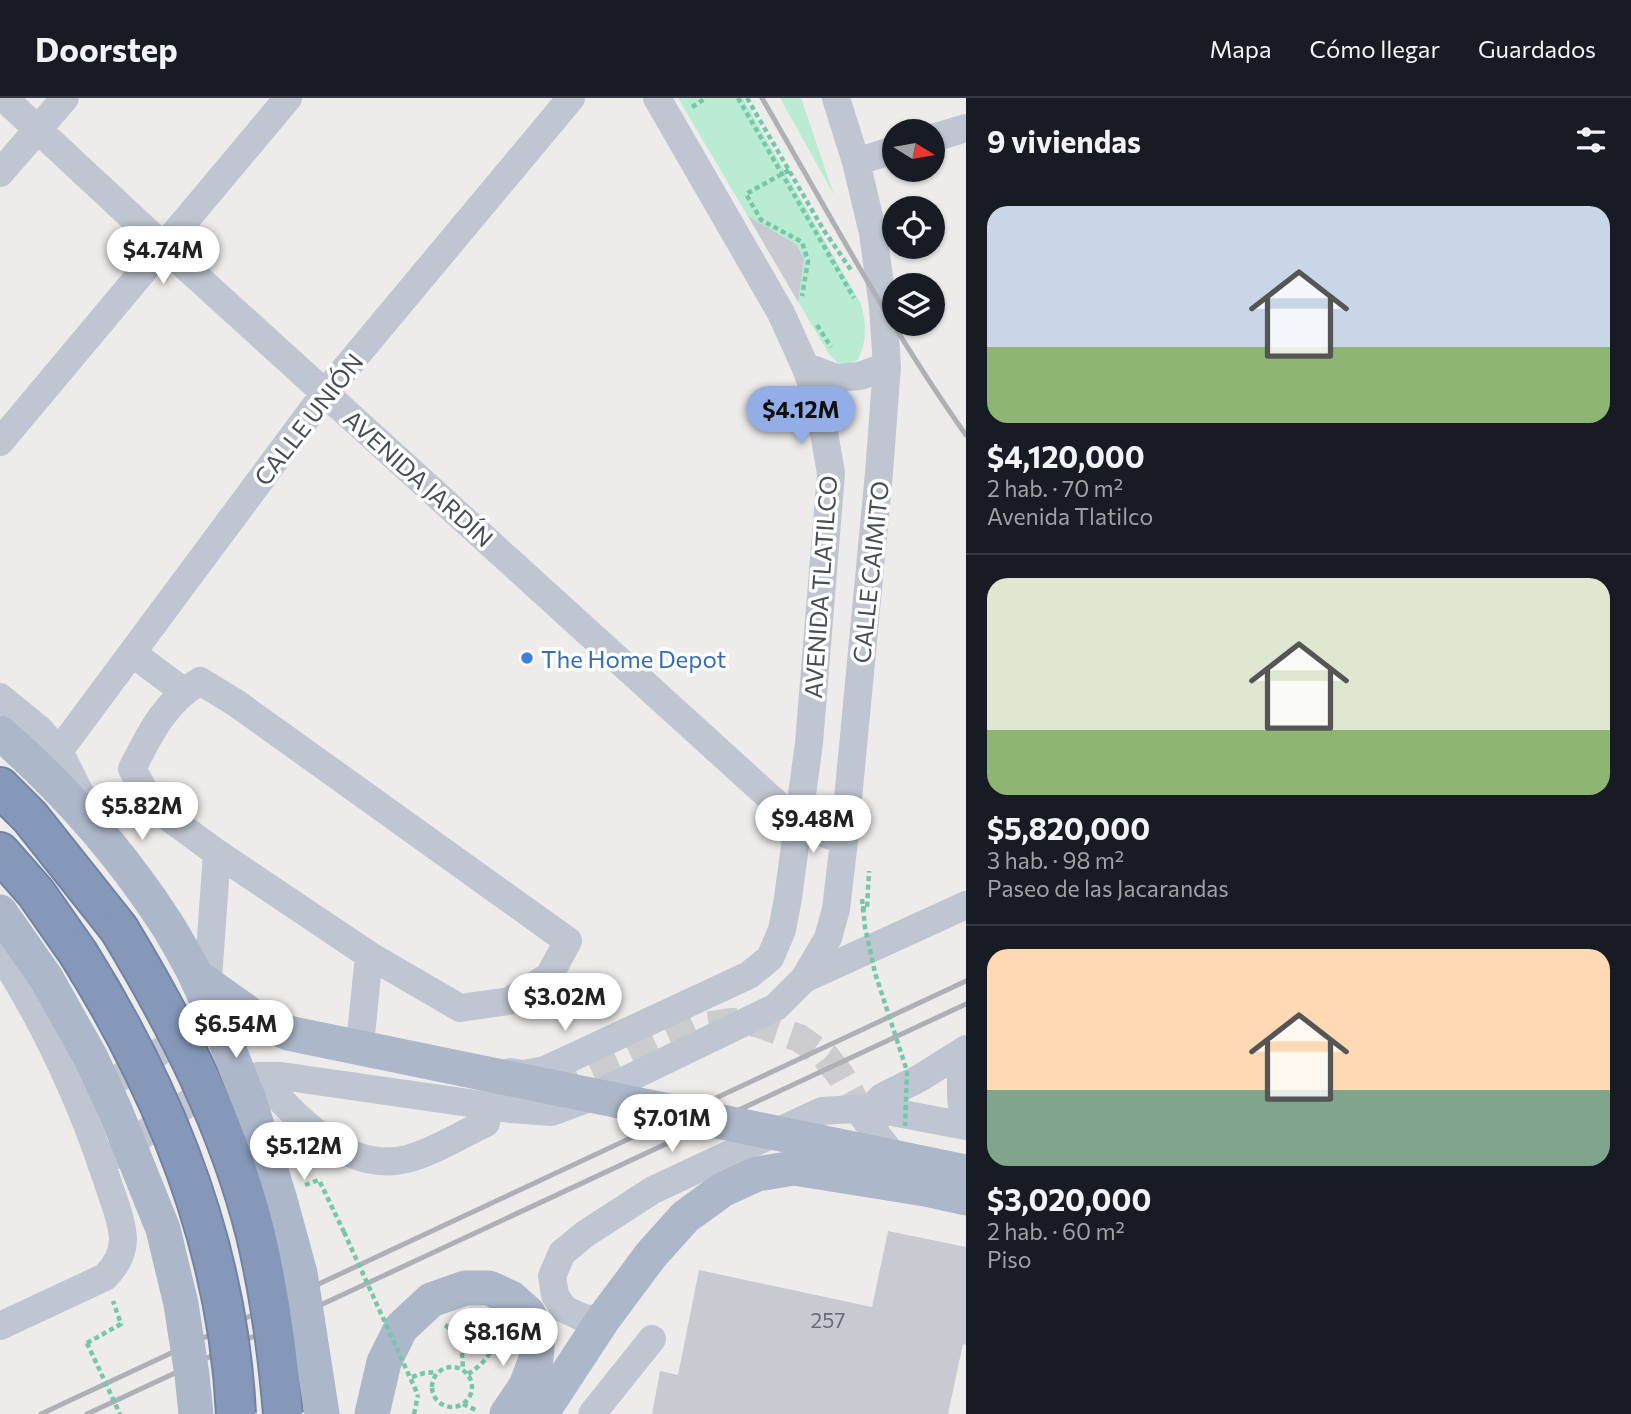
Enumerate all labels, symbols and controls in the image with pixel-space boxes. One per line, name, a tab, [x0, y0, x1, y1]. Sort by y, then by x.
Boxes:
text: Doorstep	[35, 28, 178, 69]
text: Mapa	[1209, 34, 1272, 63]
text: Cómo llegar	[1310, 34, 1440, 63]
text: Guardados	[1478, 34, 1596, 63]
north arrow	[882, 119, 945, 182]
map controls	[882, 119, 945, 336]
icon: filters	[1572, 121, 1610, 159]
text: 9 viviendas	[987, 122, 1141, 159]
button: locate	[882, 196, 945, 259]
pin: $4.74M	[106, 226, 220, 286]
text: $4.74M	[123, 235, 203, 263]
icon: home	[1236, 251, 1362, 377]
button: layers	[882, 273, 945, 336]
street label: CALLE UNIÓN	[248, 347, 368, 491]
pin: $4.12M	[744, 386, 858, 446]
text: $4.12M	[762, 395, 840, 423]
street label: AVENIDA JARDÍN	[338, 403, 500, 553]
text: $4,120,000	[987, 437, 1145, 474]
text: 2 hab. · 70 m²	[987, 474, 1123, 502]
street label: AVENIDA TLATILCO	[798, 475, 842, 699]
street label: CALLE CAIMITO	[846, 480, 894, 664]
text: Avenida Tlatilco	[987, 502, 1153, 530]
icon: home	[1236, 623, 1362, 749]
place label: The Home Depot	[541, 644, 727, 673]
marker: The Home Depot	[519, 650, 535, 666]
pin: $5.82M	[85, 782, 199, 842]
text: $5.82M	[101, 791, 183, 819]
pin: $9.48M	[756, 796, 870, 855]
text: $9.48M	[771, 804, 855, 832]
text: $5,820,000	[987, 809, 1150, 846]
text: 3 hab. · 98 m²	[987, 846, 1124, 874]
text: Paseo de las Jacarandas	[987, 874, 1229, 902]
pin: $3.02M	[508, 974, 622, 1033]
text: $3.02M	[524, 982, 606, 1010]
icon: home	[1236, 994, 1362, 1120]
pin: $6.54M	[179, 1000, 293, 1060]
text: $6.54M	[195, 1009, 277, 1037]
pin: $7.01M	[615, 1094, 729, 1154]
text: $7.01M	[633, 1103, 711, 1131]
pin: $5.12M	[247, 1122, 361, 1182]
text: $5.12M	[266, 1131, 342, 1159]
text: $3,020,000	[987, 1180, 1151, 1217]
text: 2 hab. · 60 m²	[987, 1217, 1125, 1245]
text: Piso	[987, 1245, 1032, 1273]
house number: 257	[811, 1307, 845, 1332]
pin: $8.16M	[446, 1308, 560, 1368]
text: $8.16M	[464, 1317, 542, 1345]

